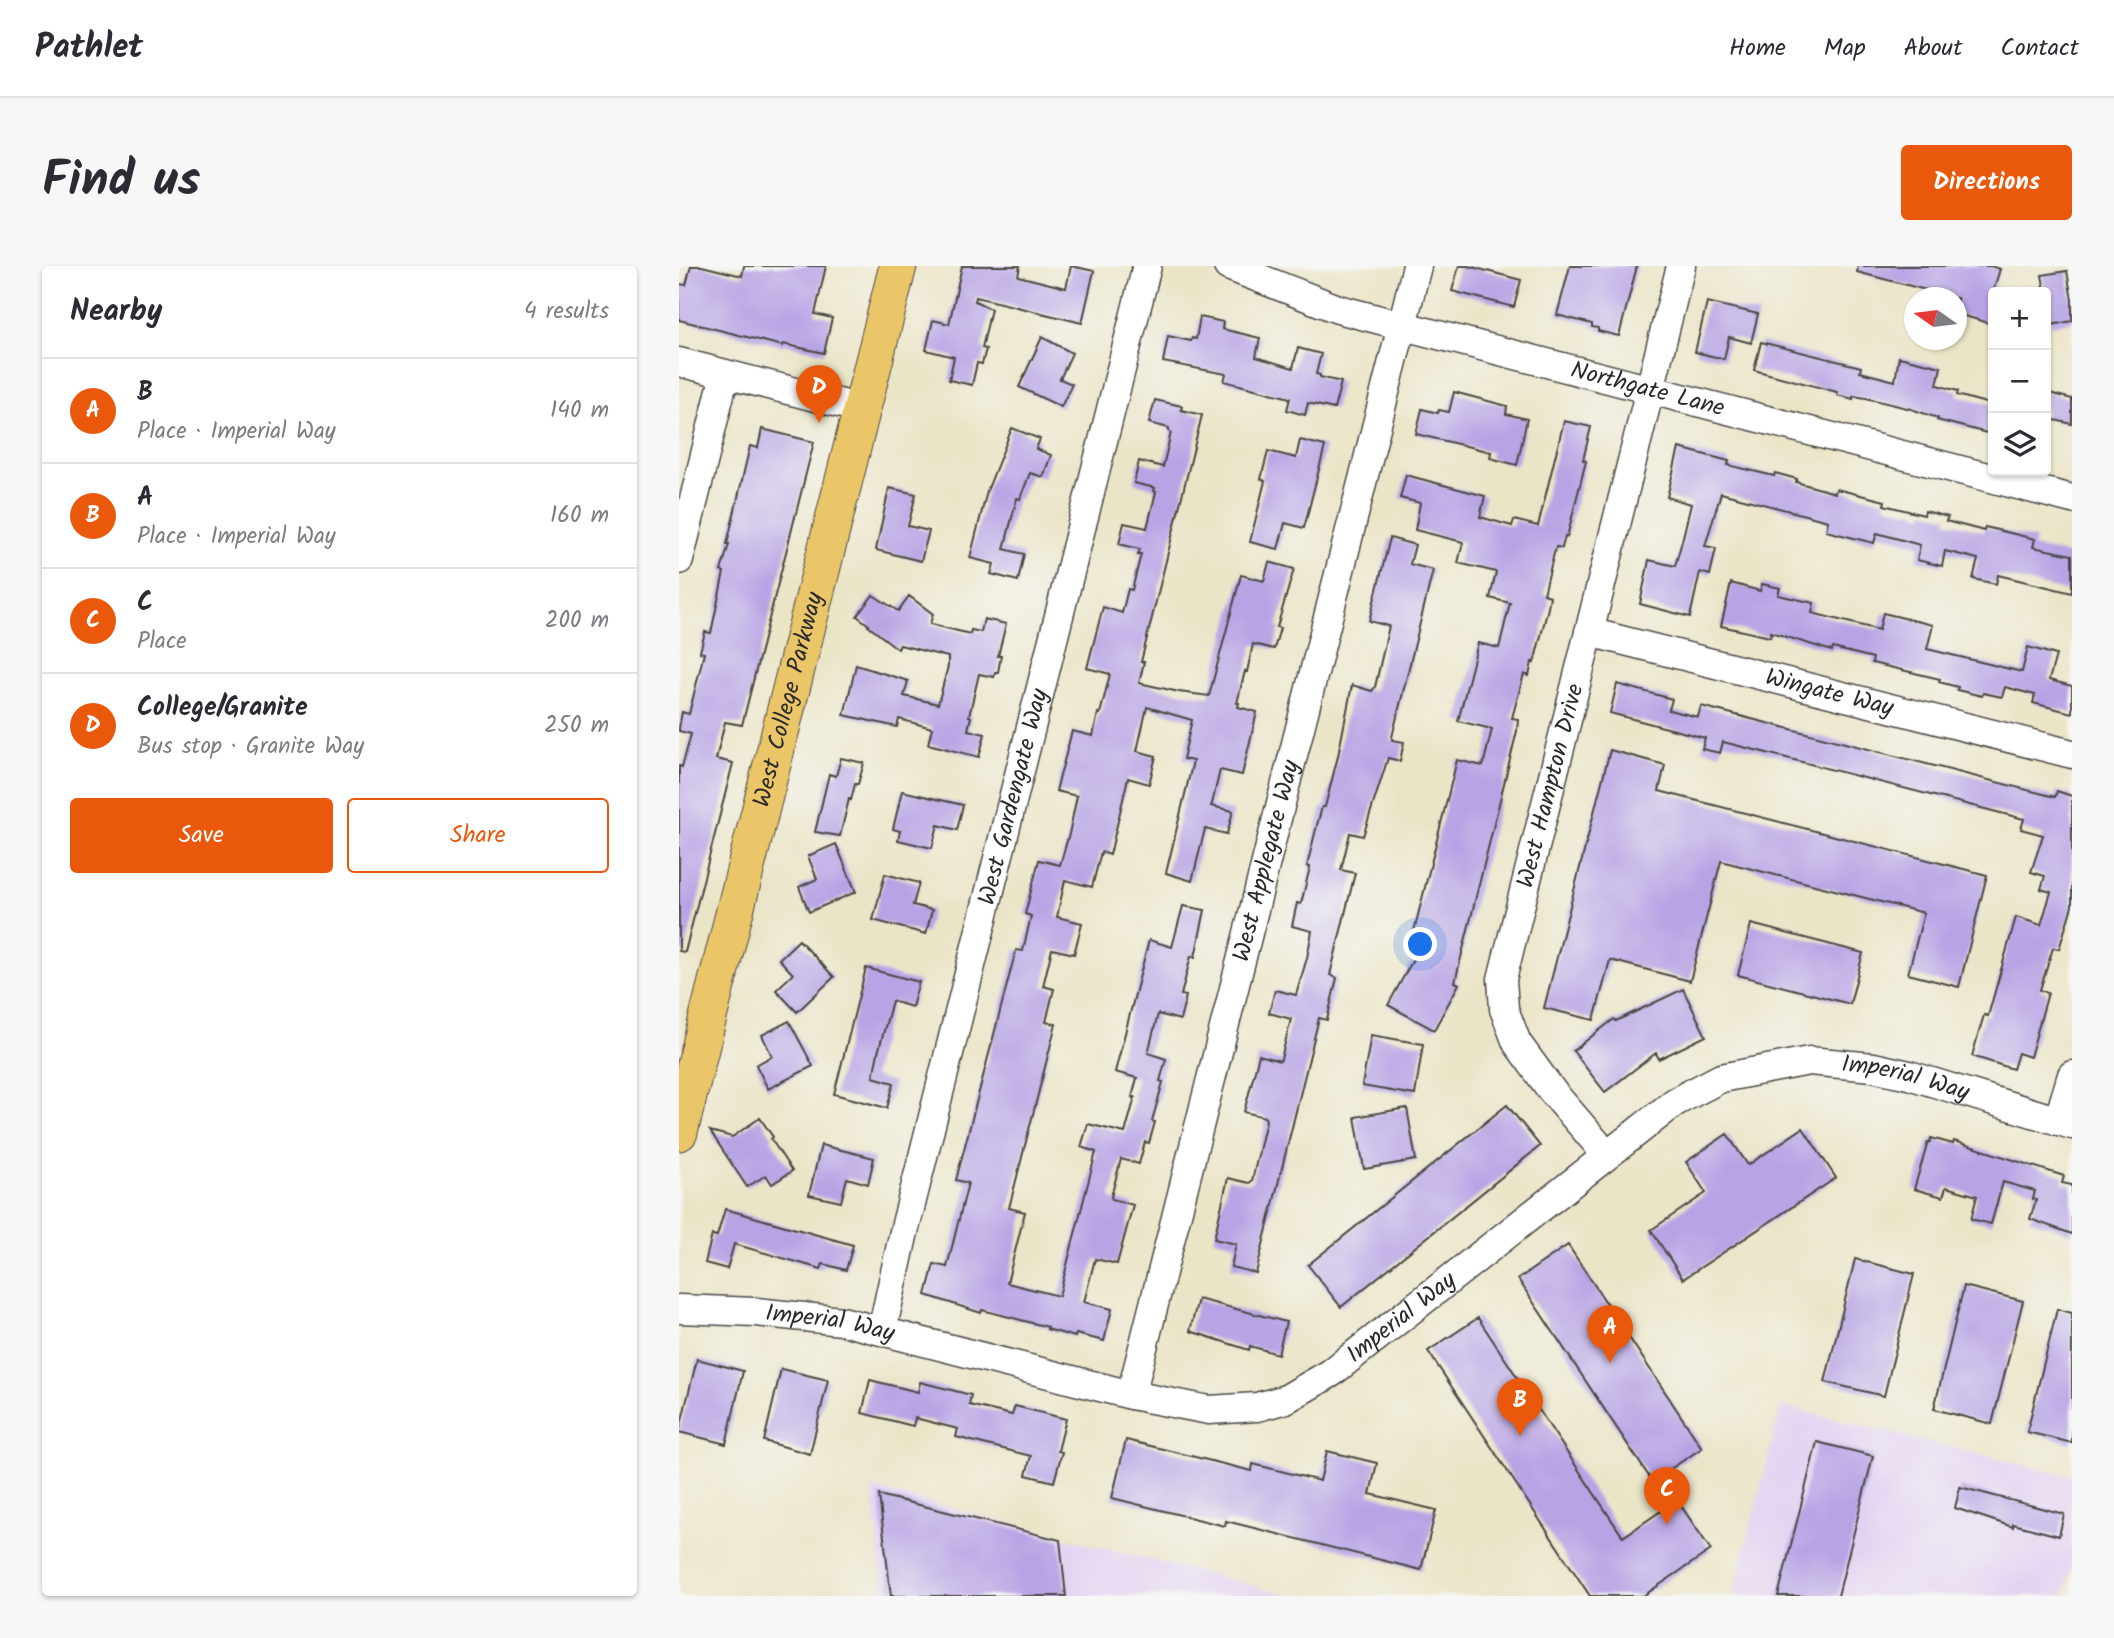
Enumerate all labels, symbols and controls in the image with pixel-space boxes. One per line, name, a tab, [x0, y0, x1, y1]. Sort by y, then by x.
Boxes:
text: Pathlet	[35, 22, 143, 75]
text: Home	[1729, 29, 1786, 68]
text: Map	[1824, 29, 1866, 68]
text: About	[1904, 29, 1962, 68]
text: Contact	[2000, 29, 2079, 68]
text: Find us	[42, 143, 200, 221]
button: Directions	[1901, 145, 2072, 220]
north arrow	[1904, 287, 1967, 350]
map controls	[1988, 287, 2051, 476]
button: +	[1988, 287, 2051, 350]
text: Nearby	[70, 288, 162, 336]
text: 4 results	[524, 294, 609, 330]
button: −	[1988, 350, 2051, 413]
street label: Northgate Lane	[1566, 351, 1729, 428]
pin: D	[796, 365, 842, 423]
text: B	[137, 372, 153, 414]
text: A	[86, 393, 100, 429]
text: 140 m	[550, 393, 609, 429]
button: layers	[1988, 413, 2051, 476]
text: Place · Imperial Way	[137, 414, 335, 450]
text: A	[137, 477, 153, 519]
text: B	[86, 498, 100, 534]
text: 160 m	[550, 498, 609, 534]
text: Place · Imperial Way	[137, 519, 335, 555]
text: C	[137, 582, 153, 624]
street label: West College Parkway	[742, 587, 834, 811]
text: C	[86, 603, 100, 639]
text: 200 m	[545, 603, 609, 639]
text: Place	[137, 624, 187, 660]
street label: Wingate Way	[1761, 658, 1898, 728]
street label: West Hampton Drive	[1506, 679, 1595, 892]
street label: West Gardengate Way	[967, 684, 1060, 909]
text: College/Granite	[137, 687, 308, 729]
text: D	[85, 708, 101, 744]
text: 250 m	[544, 708, 609, 744]
text: Bus stop · Granite Way	[137, 729, 364, 765]
street label: West Applegate Way	[1222, 755, 1311, 966]
button: Save	[70, 798, 333, 873]
button: Share	[347, 798, 609, 873]
your location	[1403, 927, 1437, 961]
street label: Imperial Way	[1840, 1045, 1975, 1112]
street label: Imperial Way	[1338, 1261, 1465, 1373]
street label: Imperial Way	[764, 1294, 900, 1353]
pin: A	[1587, 1305, 1633, 1363]
pin: B	[1497, 1378, 1543, 1436]
pin: C	[1644, 1467, 1690, 1525]

